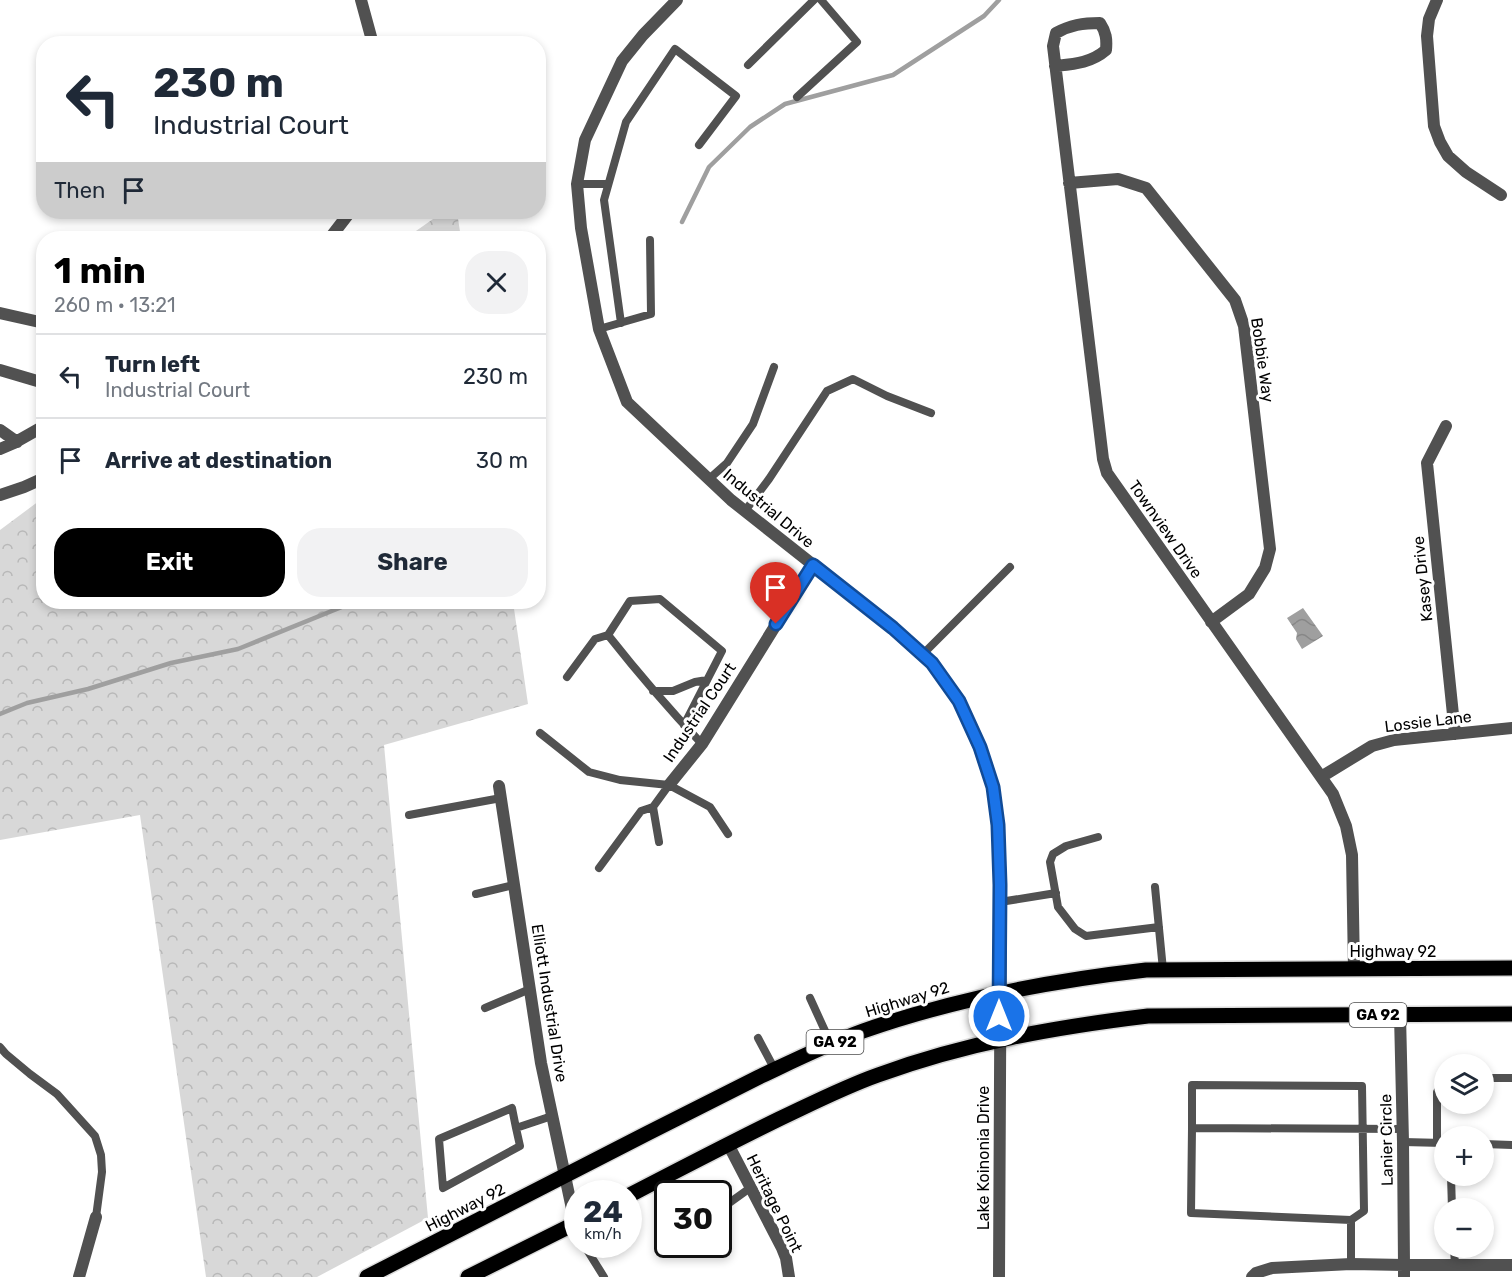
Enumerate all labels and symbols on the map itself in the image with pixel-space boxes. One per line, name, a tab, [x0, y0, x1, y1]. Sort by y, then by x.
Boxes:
street label: Bobbie Way	[1247, 316, 1278, 404]
street label: Industrial Drive	[719, 465, 818, 552]
street label: Townview Drive	[1125, 477, 1206, 582]
street label: Kasey Drive	[1409, 535, 1436, 623]
pin	[750, 562, 801, 624]
street label: Industrial Court	[659, 659, 740, 766]
street label: Lossie Lane	[1383, 707, 1473, 736]
street label: Elliott Industrial Drive	[528, 923, 571, 1083]
street label: Highway 92	[1350, 942, 1436, 961]
street label: Highway 92	[863, 978, 951, 1021]
position arrow	[967, 984, 1031, 1048]
road number: GA 92	[1350, 1003, 1406, 1027]
road number: GA 92	[806, 1030, 864, 1054]
street label: Lake Koinonia Drive	[974, 1086, 993, 1230]
street label: Lanier Circle	[1376, 1094, 1397, 1186]
street label: Heritage Point	[743, 1151, 807, 1255]
street label: Highway 92	[422, 1179, 508, 1236]
speed limit sign: 30	[654, 1180, 732, 1258]

